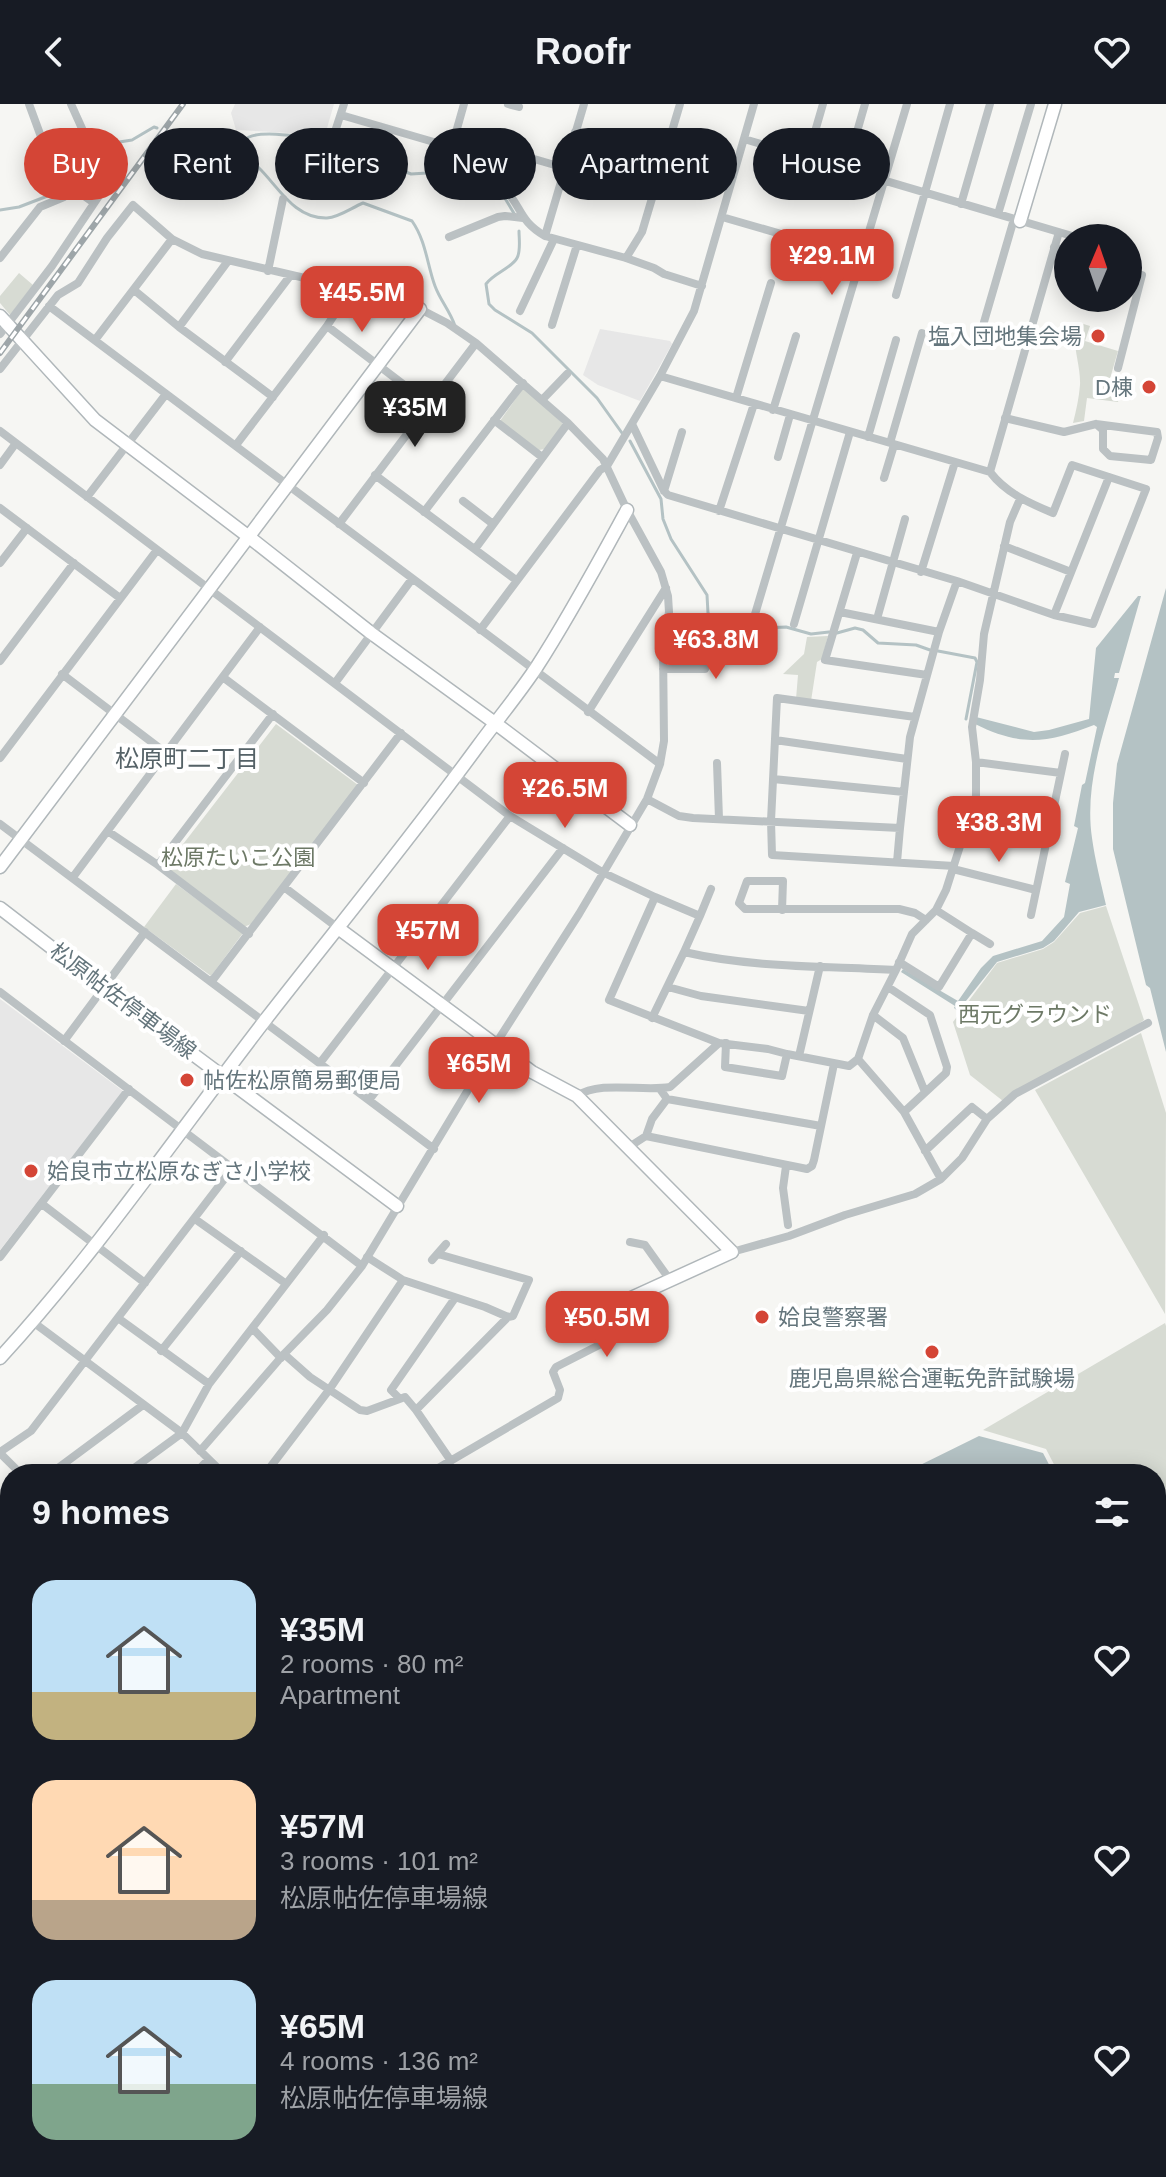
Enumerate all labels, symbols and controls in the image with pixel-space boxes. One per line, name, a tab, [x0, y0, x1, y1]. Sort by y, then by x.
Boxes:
icon: back	[32, 30, 76, 74]
icon: heart	[1090, 30, 1134, 74]
text: Roofr	[535, 31, 631, 72]
chip: Buy	[24, 128, 128, 200]
chip: Rent	[144, 128, 259, 200]
chip: Filters	[275, 128, 408, 200]
chip: New	[424, 128, 536, 200]
chip: Apartment	[552, 128, 737, 200]
chip: House	[753, 128, 890, 200]
north arrow	[1054, 224, 1142, 312]
map controls	[1054, 224, 1142, 312]
pin: ¥29.1M	[767, 229, 897, 297]
text: ¥29.1M	[789, 240, 875, 270]
pin: ¥45.5M	[297, 266, 427, 334]
text: ¥45.5M	[319, 277, 405, 307]
place label: 塩入団地集会場	[928, 324, 1082, 349]
marker: 塩入団地集会場	[1089, 327, 1107, 345]
place label: D棟	[1095, 375, 1133, 400]
marker: D棟	[1140, 378, 1158, 396]
pin: ¥35M	[368, 381, 462, 449]
text: ¥35M	[382, 392, 448, 422]
pin: ¥63.8M	[651, 613, 781, 681]
text: ¥63.8M	[673, 624, 759, 654]
district label: 松原町二丁目	[115, 745, 259, 772]
pin: ¥26.5M	[500, 762, 630, 830]
text: ¥26.5M	[522, 773, 608, 803]
pin: ¥38.3M	[934, 796, 1064, 864]
text: ¥38.3M	[956, 807, 1042, 837]
park label: 松原たいこ公園	[161, 845, 315, 870]
pin: ¥57M	[381, 904, 475, 972]
text: ¥57M	[395, 915, 461, 945]
street label: 松原帖佐停車場線	[45, 938, 201, 1064]
park label: 西元グラウンド	[958, 1002, 1112, 1027]
pin: ¥65M	[432, 1037, 526, 1105]
text: ¥65M	[446, 1048, 512, 1078]
place label: 帖佐松原簡易郵便局	[203, 1068, 401, 1093]
marker: 帖佐松原簡易郵便局	[178, 1071, 196, 1089]
place label: 姶良市立松原なぎさ小学校	[47, 1159, 311, 1184]
marker: 姶良市立松原なぎさ小学校	[22, 1162, 40, 1180]
pin: ¥50.5M	[542, 1291, 672, 1359]
text: ¥50.5M	[564, 1302, 650, 1332]
place label: 姶良警察署	[778, 1305, 888, 1330]
marker: 姶良警察署	[753, 1308, 771, 1326]
marker: 鹿児島県総合運転免許試験場	[923, 1343, 941, 1361]
place label: 鹿児島県総合運転免許試験場	[789, 1366, 1075, 1391]
icon: filters	[1090, 1490, 1134, 1534]
text: 9 homes	[32, 1493, 170, 1531]
text: ¥35M	[280, 1610, 365, 1648]
icon: home	[96, 1612, 192, 1708]
icon: heart	[1090, 1638, 1134, 1682]
text: 2 rooms · 80 m²	[280, 1649, 464, 1679]
text: Apartment	[280, 1680, 400, 1710]
text: ¥57M	[280, 1807, 365, 1845]
icon: home	[96, 1812, 192, 1908]
icon: heart	[1090, 1838, 1134, 1882]
text: 3 rooms · 101 m²	[280, 1846, 478, 1876]
text: 松原帖佐停車場線	[280, 1883, 488, 1913]
text: ¥65M	[280, 2007, 365, 2045]
icon: home	[96, 2012, 192, 2108]
icon: heart	[1090, 2038, 1134, 2082]
text: 4 rooms · 136 m²	[280, 2046, 478, 2076]
text: 松原帖佐停車場線	[280, 2083, 488, 2113]

